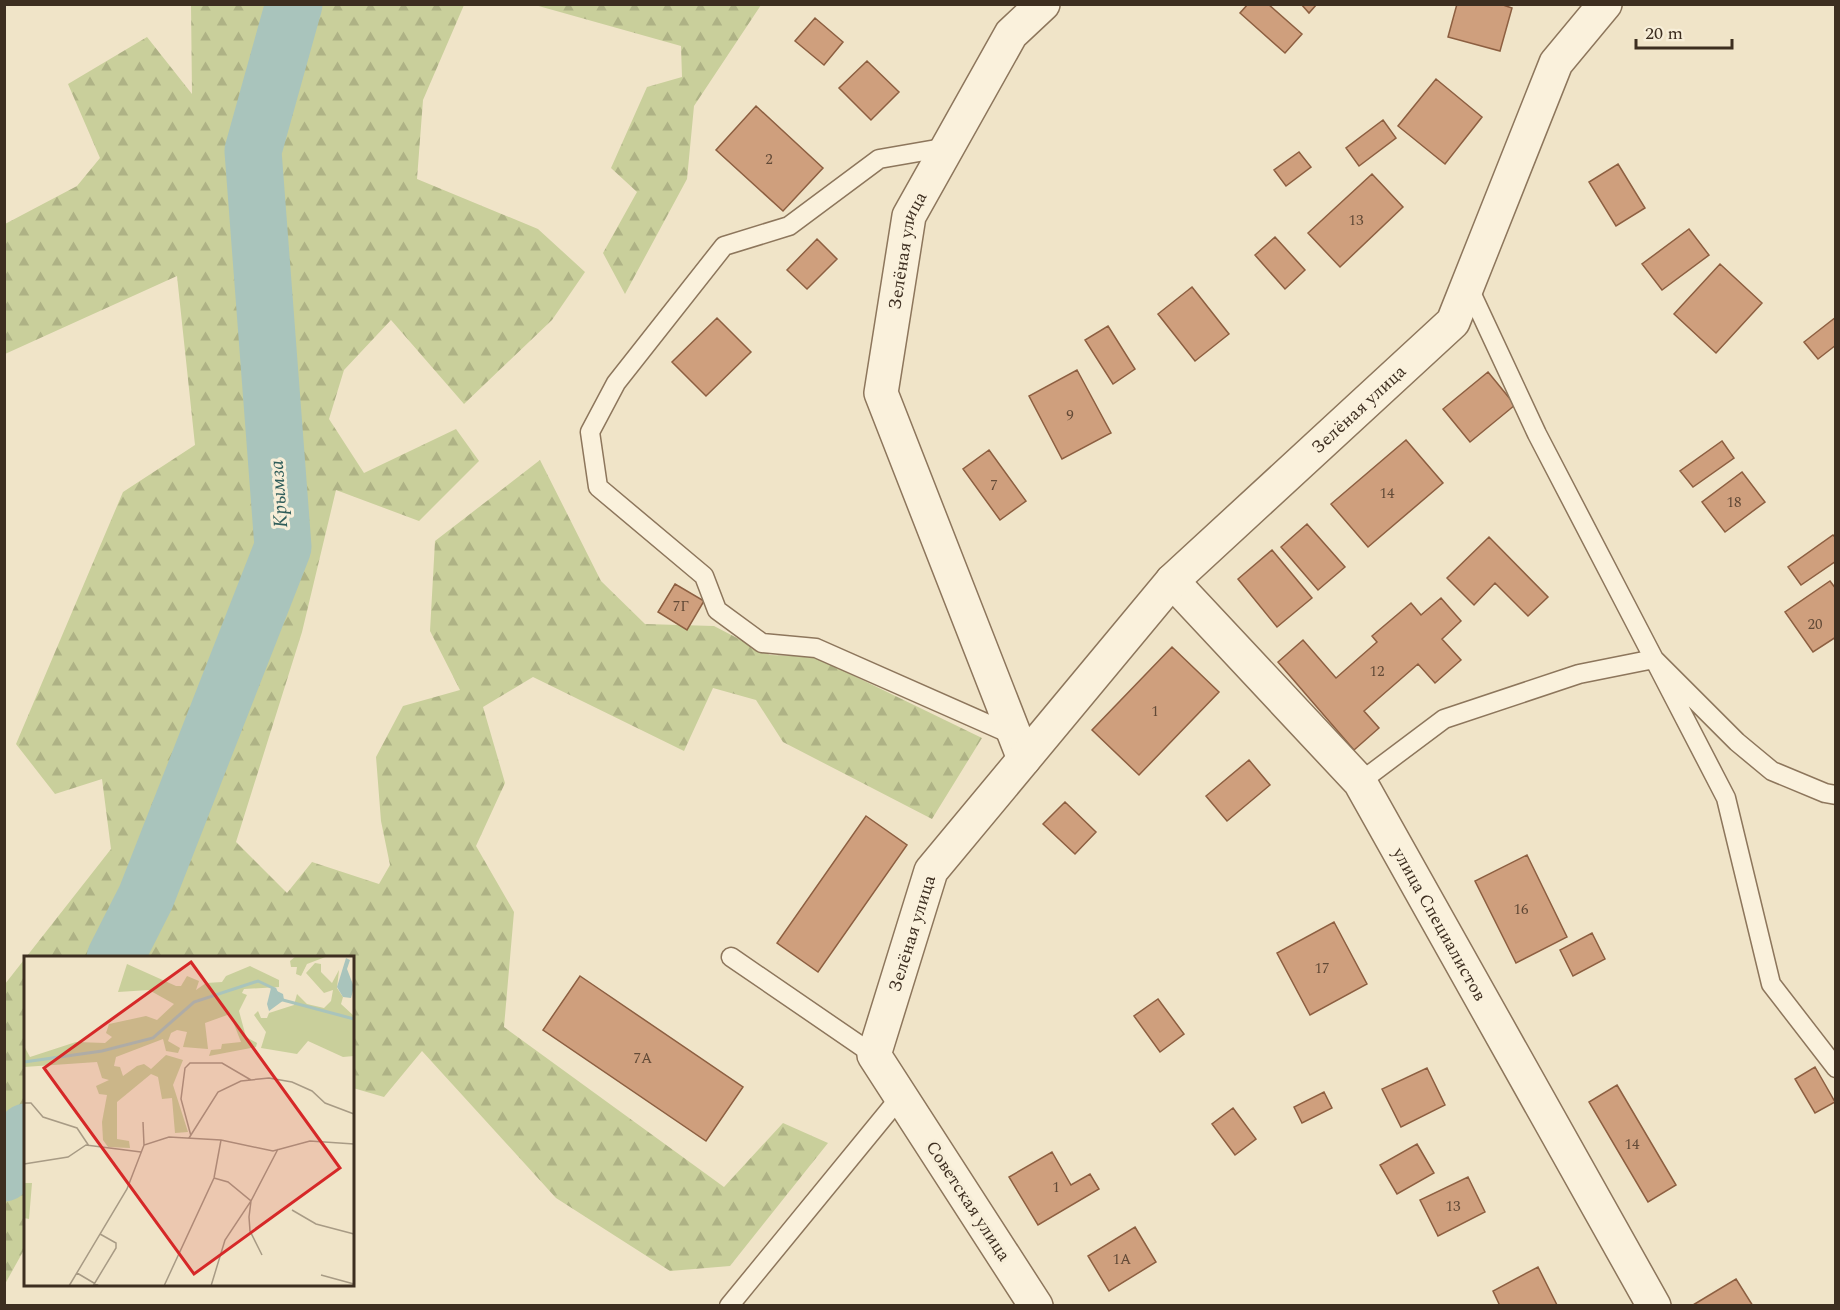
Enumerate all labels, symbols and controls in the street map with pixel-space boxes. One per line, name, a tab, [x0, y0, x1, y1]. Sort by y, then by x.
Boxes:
scale bar	[1636, 12, 1732, 50]
text: 20 m	[1645, 20, 1683, 47]
house number: 2	[765, 148, 773, 171]
street label: Зелёная улица	[881, 186, 934, 312]
house number: 13	[1348, 209, 1364, 232]
street label: Зелёная улица	[1305, 358, 1412, 460]
house number: 9	[1066, 404, 1074, 427]
water label: Крымза	[262, 459, 296, 529]
house number: 7	[990, 474, 998, 497]
house number: 14	[1379, 482, 1395, 505]
house number: 18	[1726, 491, 1742, 514]
house number: 7Г	[673, 595, 689, 618]
house number: 20	[1807, 613, 1823, 636]
house number: 12	[1369, 660, 1385, 683]
house number: 1	[1151, 700, 1159, 723]
street label: улица Специалистов	[1385, 841, 1494, 1006]
street label: Зелёная улица	[881, 871, 943, 995]
house number: 16	[1513, 898, 1529, 921]
inset map	[24, 956, 354, 1286]
house number: 17	[1314, 957, 1330, 980]
house number: 7А	[634, 1047, 652, 1070]
house number: 14	[1624, 1133, 1640, 1156]
street label: Советская улица	[919, 1135, 1017, 1267]
house number: 1	[1052, 1176, 1060, 1199]
house number: 13	[1445, 1195, 1461, 1218]
house number: 1А	[1113, 1248, 1131, 1271]

